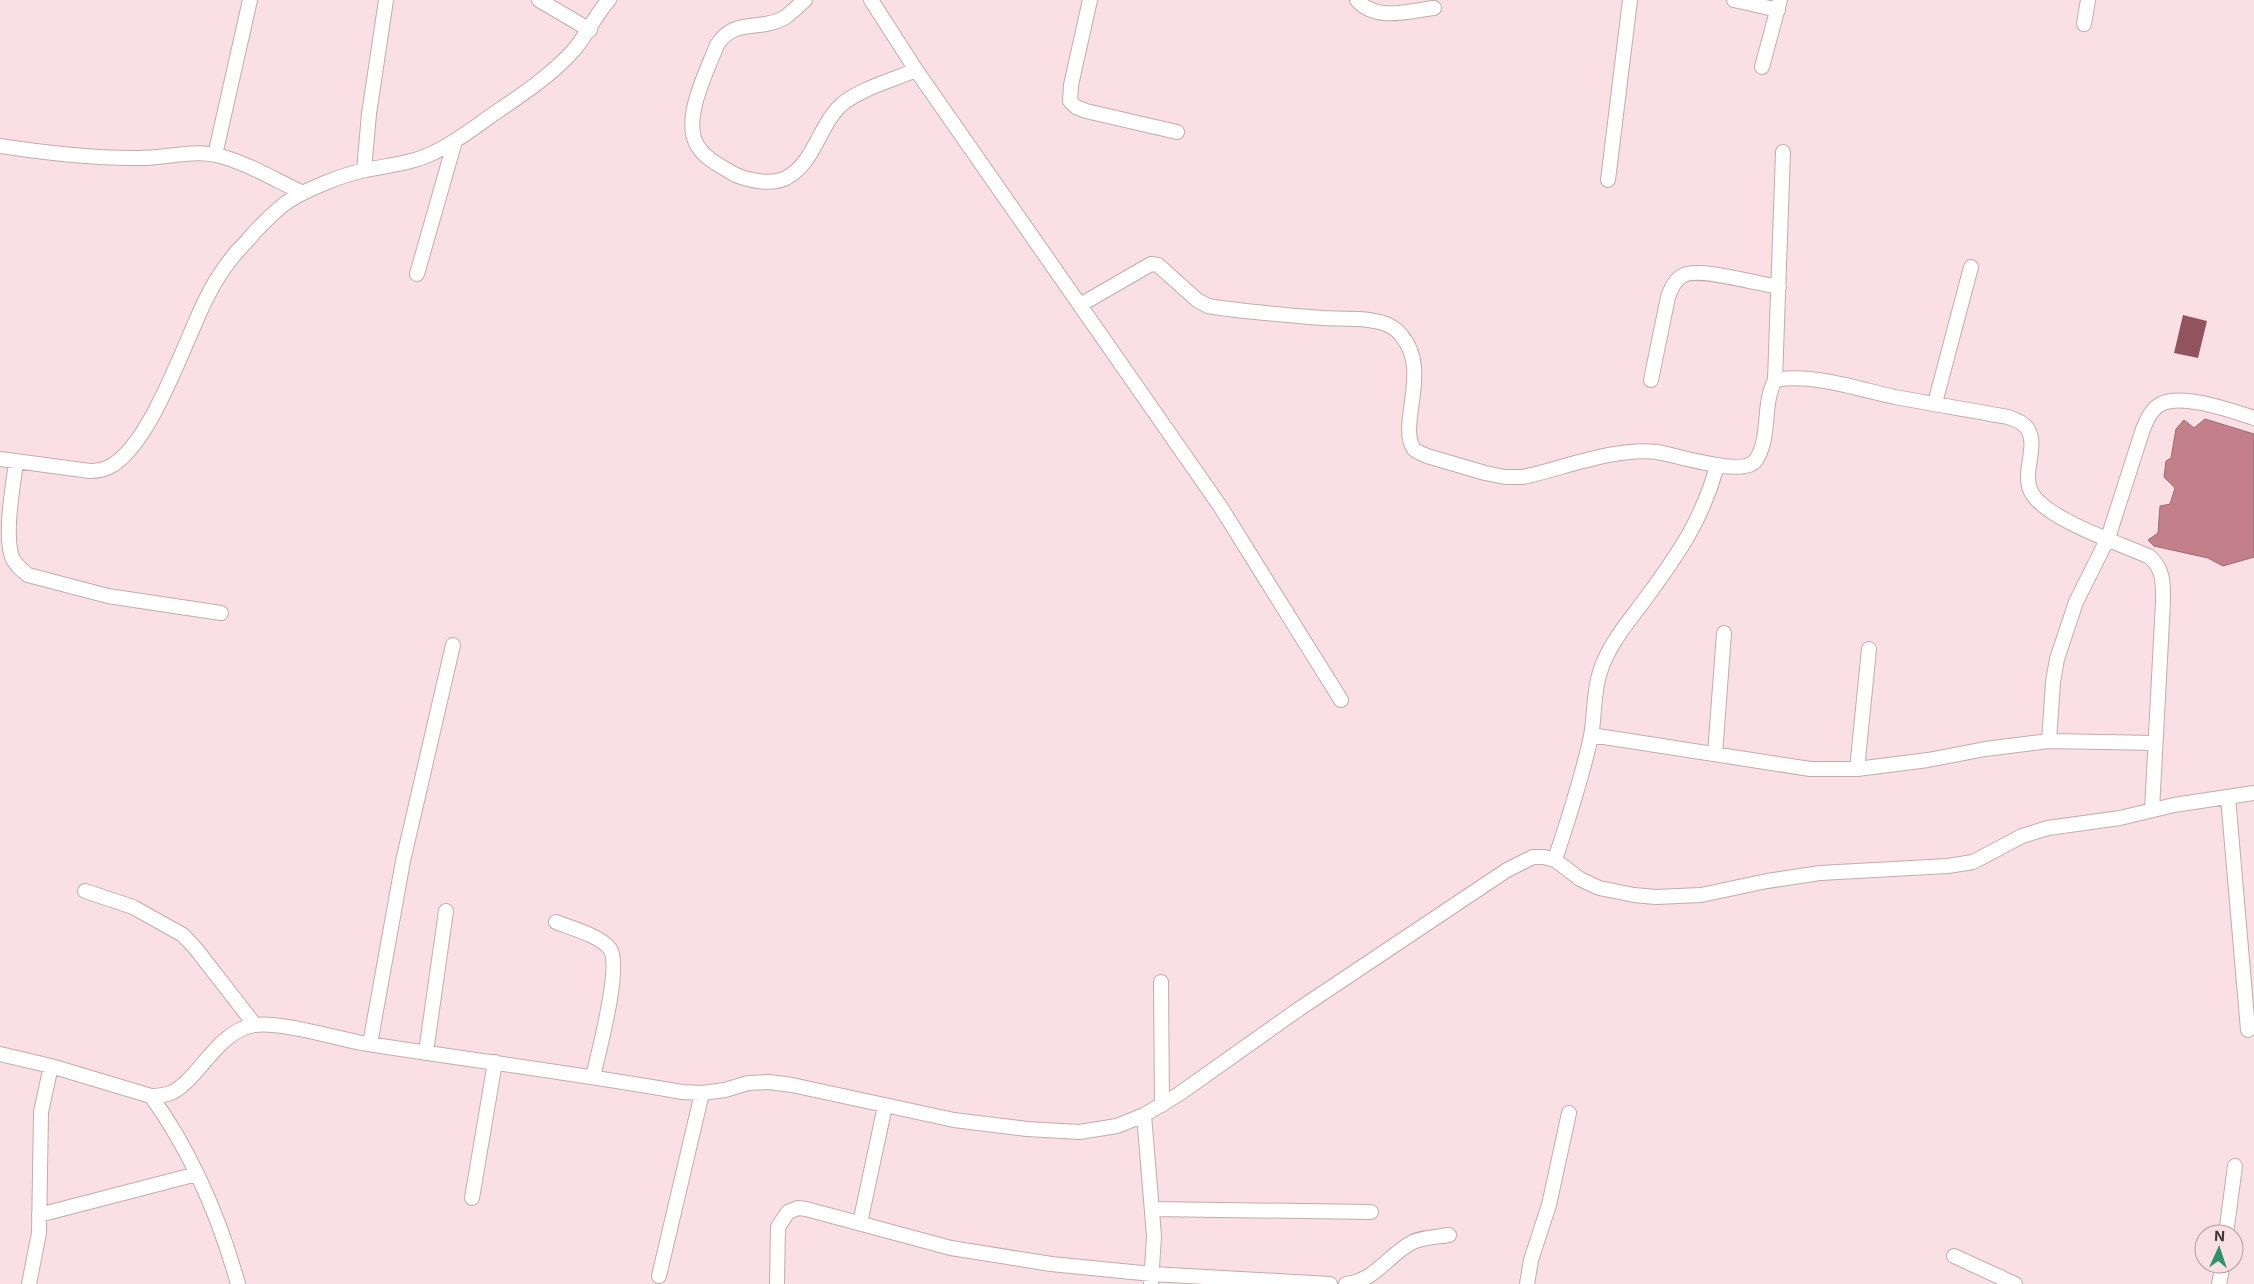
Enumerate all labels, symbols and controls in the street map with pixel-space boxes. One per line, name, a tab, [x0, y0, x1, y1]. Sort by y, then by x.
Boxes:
north arrow	[2194, 1224, 2244, 1274]
text: N	[2214, 1227, 2225, 1244]

